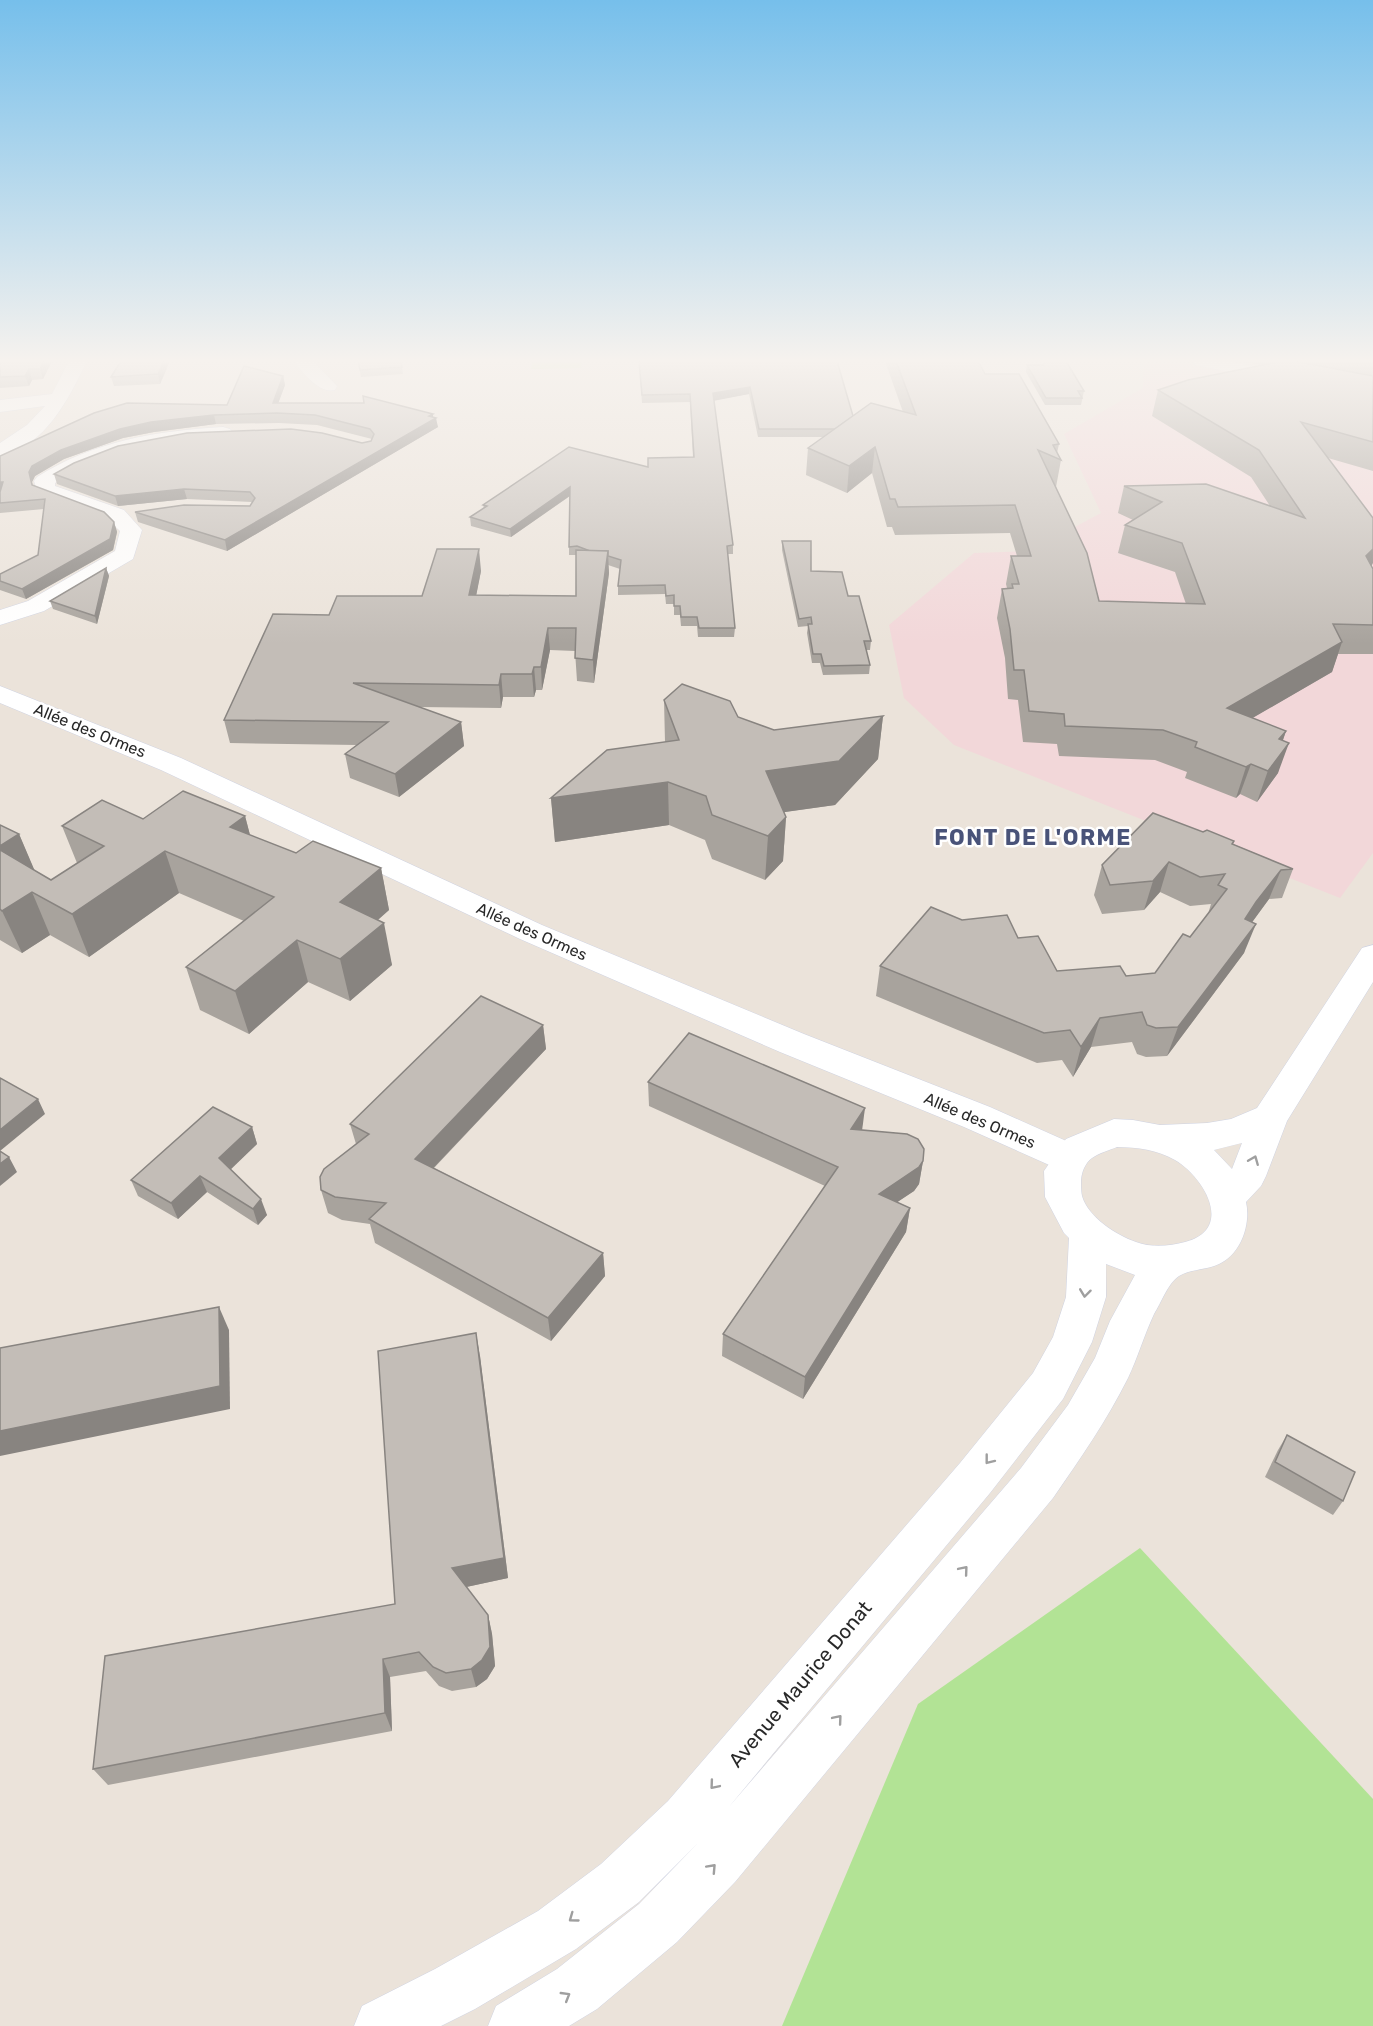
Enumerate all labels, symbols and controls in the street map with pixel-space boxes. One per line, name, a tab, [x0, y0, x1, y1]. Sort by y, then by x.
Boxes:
street label: Allée des Ormes	[31, 699, 149, 762]
district label: FONT DE L'ORME	[934, 824, 1132, 851]
street label: Allée des Ormes	[474, 899, 590, 964]
street label: Allée des Ormes	[921, 1088, 1038, 1152]
one-way arrow	[1247, 1155, 1259, 1166]
one-way arrow	[1080, 1289, 1092, 1298]
one-way arrow	[986, 1453, 997, 1464]
one-way arrow	[956, 1566, 967, 1577]
street label: Avenue Maurice Donat	[723, 1596, 877, 1772]
one-way arrow	[831, 1715, 842, 1726]
one-way arrow	[711, 1778, 722, 1789]
one-way arrow	[705, 1864, 716, 1874]
one-way arrow	[568, 1911, 579, 1922]
one-way arrow	[560, 1992, 570, 2004]

